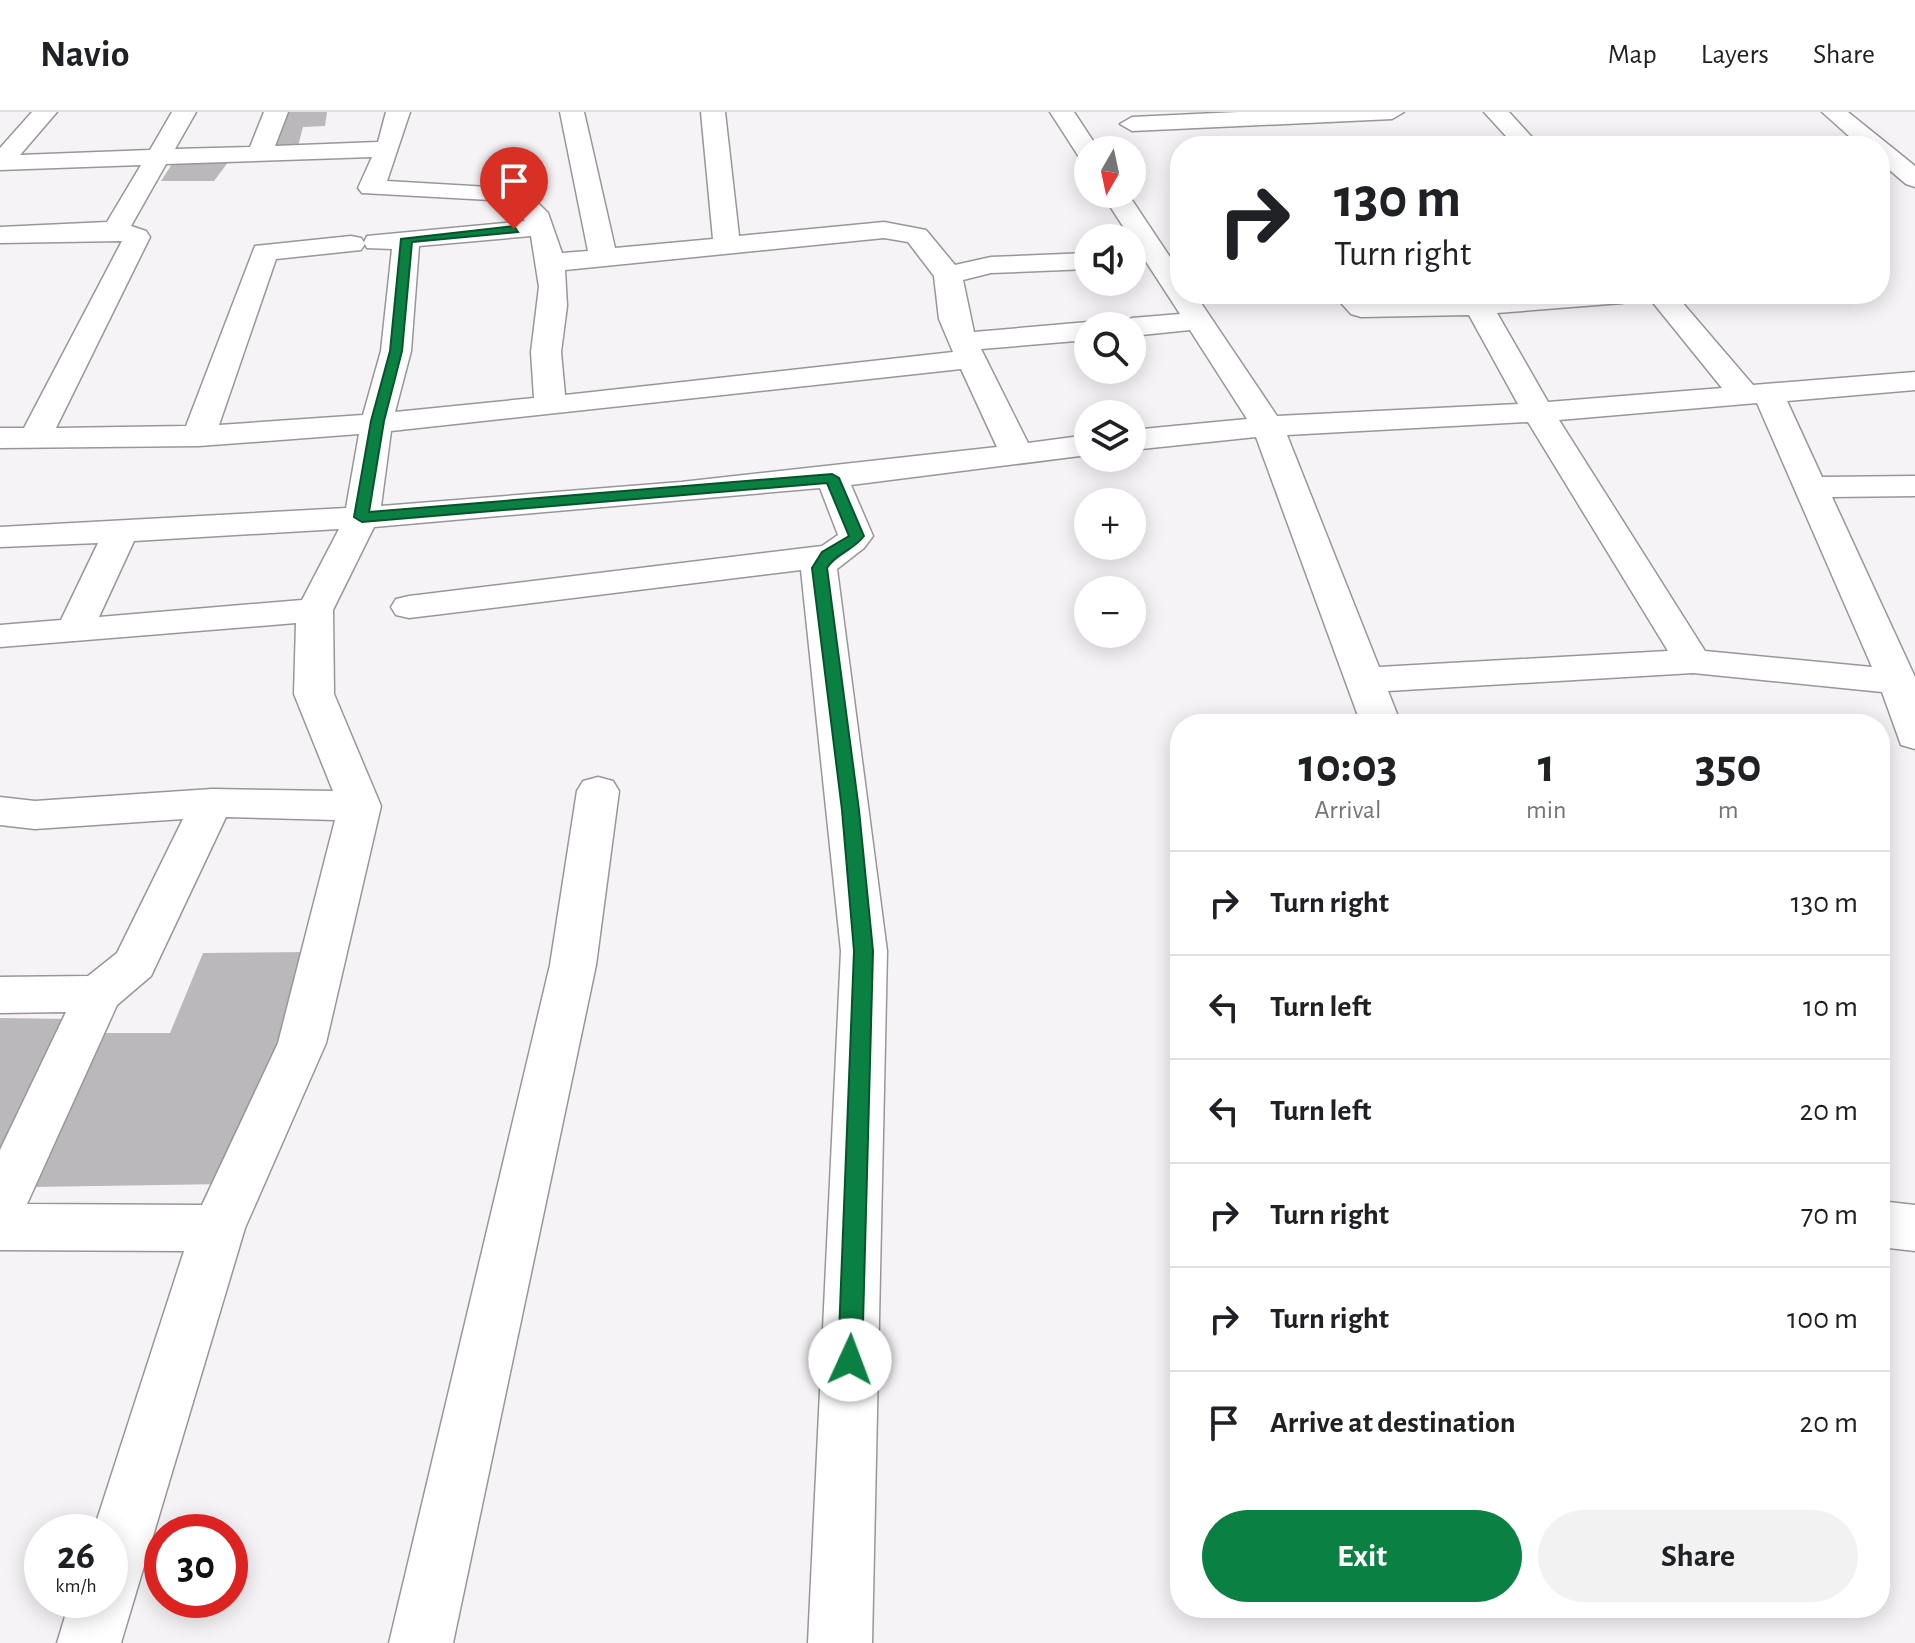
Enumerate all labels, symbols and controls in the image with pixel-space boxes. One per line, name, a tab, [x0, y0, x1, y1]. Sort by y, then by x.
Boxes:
text: Navio	[40, 36, 129, 74]
text: Map	[1608, 41, 1657, 69]
text: Layers	[1701, 41, 1769, 69]
text: Share	[1813, 41, 1875, 69]
north arrow	[1074, 136, 1146, 208]
map controls	[1074, 136, 1146, 648]
pin	[480, 147, 548, 229]
icon: arrive	[492, 159, 536, 203]
icon: right	[1202, 168, 1306, 272]
text: 130 m	[1334, 171, 1461, 227]
button: sound	[1074, 224, 1146, 296]
text: Turn right	[1334, 236, 1471, 272]
button: search	[1074, 312, 1146, 384]
button: layers	[1074, 400, 1146, 472]
button: +	[1074, 488, 1146, 560]
button: −	[1074, 576, 1146, 648]
text: 10:03	[1299, 743, 1398, 791]
text: 1	[1538, 743, 1555, 791]
text: 350	[1695, 743, 1761, 791]
text: Arrival	[1315, 797, 1381, 823]
text: min	[1526, 797, 1567, 823]
text: m	[1718, 797, 1739, 823]
icon: right	[1202, 881, 1246, 925]
text: Turn right	[1270, 888, 1389, 918]
text: 130 m	[1791, 888, 1858, 918]
icon: left	[1202, 985, 1246, 1029]
text: Turn left	[1270, 992, 1371, 1022]
text: 10 m	[1803, 992, 1858, 1022]
icon: left	[1202, 1089, 1246, 1133]
text: Turn left	[1270, 1096, 1371, 1126]
text: 20 m	[1800, 1096, 1858, 1126]
icon: right	[1202, 1193, 1246, 1237]
text: Turn right	[1270, 1200, 1389, 1230]
text: 70 m	[1801, 1200, 1858, 1230]
icon: right	[1202, 1297, 1246, 1341]
text: Turn right	[1270, 1304, 1389, 1334]
text: 100 m	[1787, 1304, 1858, 1334]
position arrow	[808, 1318, 892, 1402]
icon: arrive	[1202, 1401, 1246, 1445]
text: Arrive at destination	[1270, 1408, 1516, 1438]
text: 20 m	[1800, 1408, 1858, 1438]
button: Exit	[1202, 1510, 1522, 1602]
button: Share	[1538, 1510, 1858, 1602]
speed limit sign: 30	[144, 1514, 248, 1618]
text: 26	[57, 1536, 95, 1576]
text: km/h	[55, 1576, 97, 1596]

